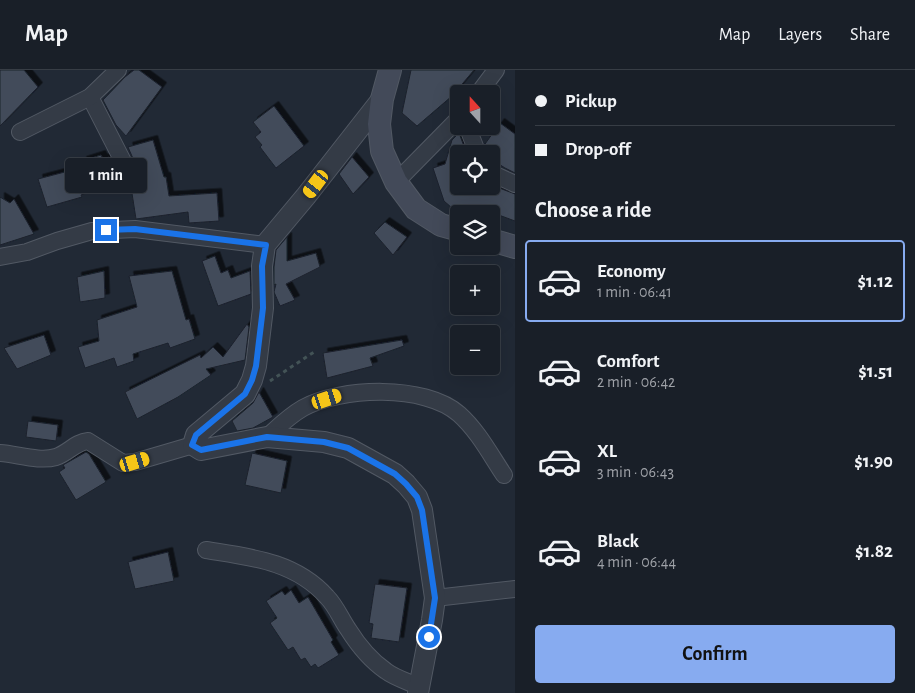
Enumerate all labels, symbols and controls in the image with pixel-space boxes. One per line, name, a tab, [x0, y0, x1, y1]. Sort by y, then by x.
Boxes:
text: Map	[25, 22, 68, 46]
text: Map	[719, 26, 750, 44]
text: Layers	[778, 26, 822, 44]
text: Share	[850, 26, 890, 44]
north arrow	[450, 85, 500, 135]
map controls	[450, 85, 500, 375]
text: Pickup	[565, 92, 617, 111]
text: Drop-off	[565, 140, 630, 159]
button: locate	[450, 145, 500, 195]
callout: 1 min	[65, 158, 147, 192]
text: 1 min	[89, 167, 123, 183]
car	[300, 168, 331, 200]
text: Choose a ride	[535, 199, 651, 221]
button: layers	[450, 205, 500, 255]
route end	[95, 219, 117, 241]
icon: car	[537, 259, 582, 304]
text: Economy	[597, 262, 666, 281]
button: +	[450, 265, 500, 315]
text: $1.12	[857, 272, 893, 291]
text: 1 min · 06:41	[597, 284, 672, 300]
button: −	[450, 325, 500, 375]
icon: car	[537, 349, 582, 394]
text: Comfort	[597, 352, 659, 371]
text: $1.51	[858, 362, 893, 381]
text: 2 min · 06:42	[597, 374, 675, 390]
car	[310, 387, 343, 411]
icon: car	[537, 439, 582, 484]
text: XL	[597, 442, 617, 461]
car	[118, 450, 151, 474]
text: $1.90	[854, 452, 893, 471]
text: 3 min · 06:43	[597, 464, 674, 480]
icon: car	[537, 529, 582, 574]
text: Black	[597, 532, 639, 551]
text: $1.82	[855, 542, 893, 561]
text: 4 min · 06:44	[597, 554, 676, 570]
button: Confirm	[535, 625, 895, 683]
route start	[418, 626, 440, 648]

